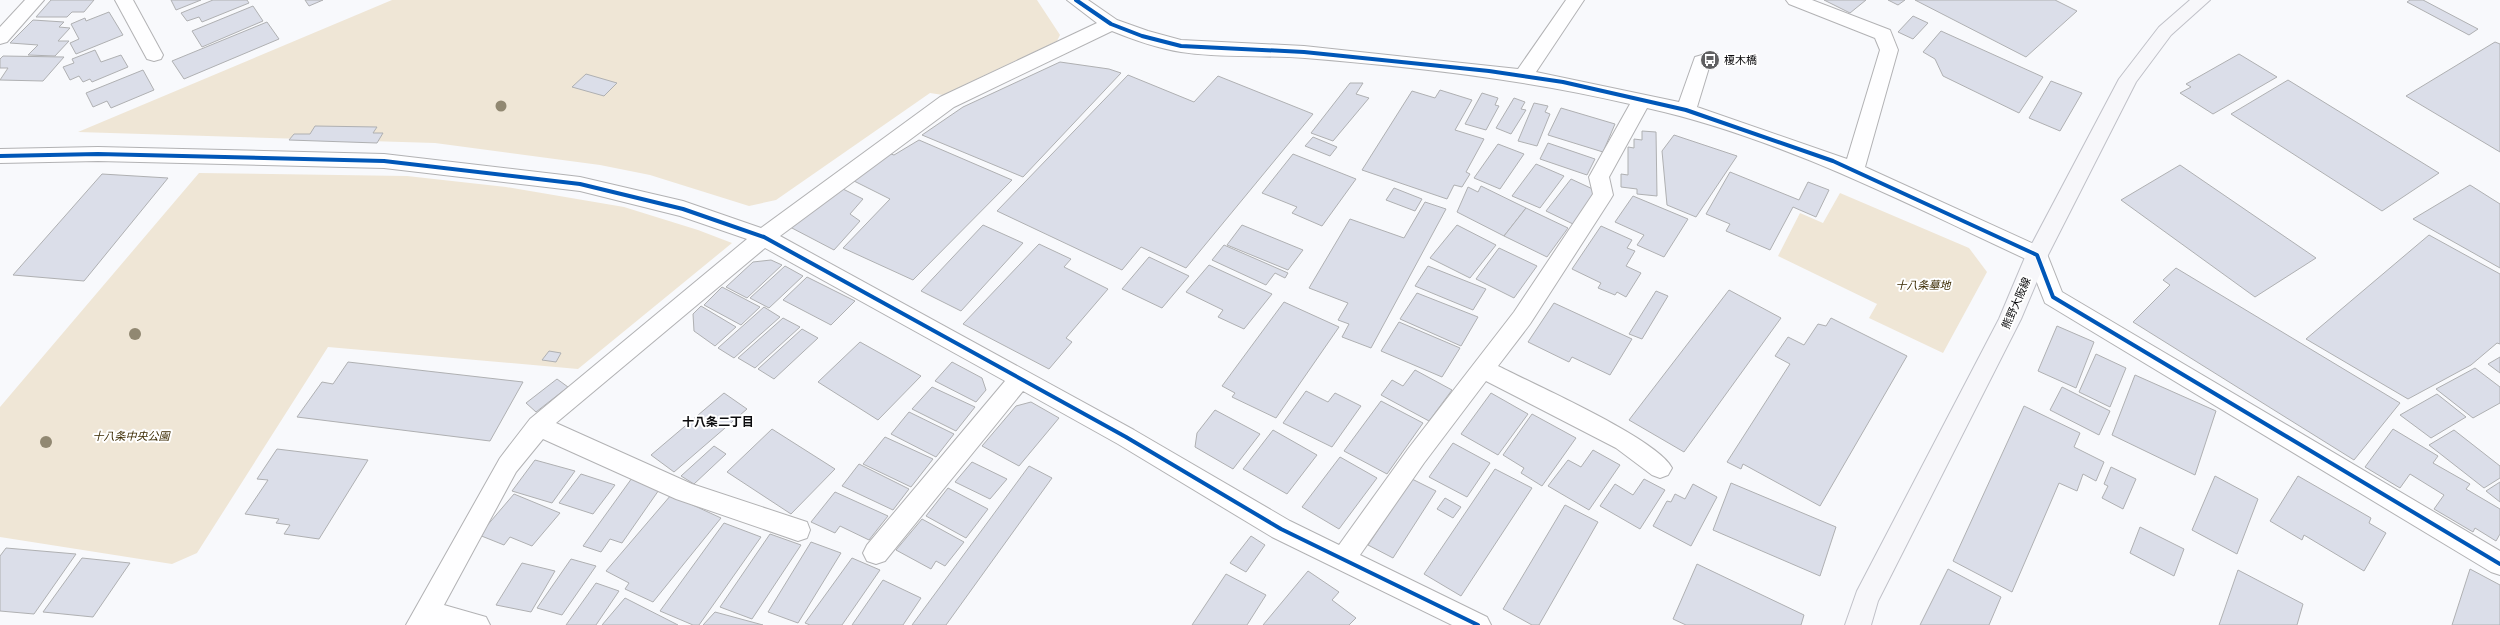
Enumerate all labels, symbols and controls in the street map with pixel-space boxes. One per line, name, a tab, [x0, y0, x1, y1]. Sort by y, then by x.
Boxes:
bus stop icon: 榎木橋	[1699, 49, 1721, 71]
place label: 榎木橋	[1724, 54, 1757, 66]
street label: 熊野大阪線	[1999, 275, 2033, 331]
park label: 十八条墓地	[1896, 279, 1951, 291]
district label: 十八条二丁目	[682, 415, 754, 429]
park label: 十八条中央公園	[93, 430, 171, 442]

